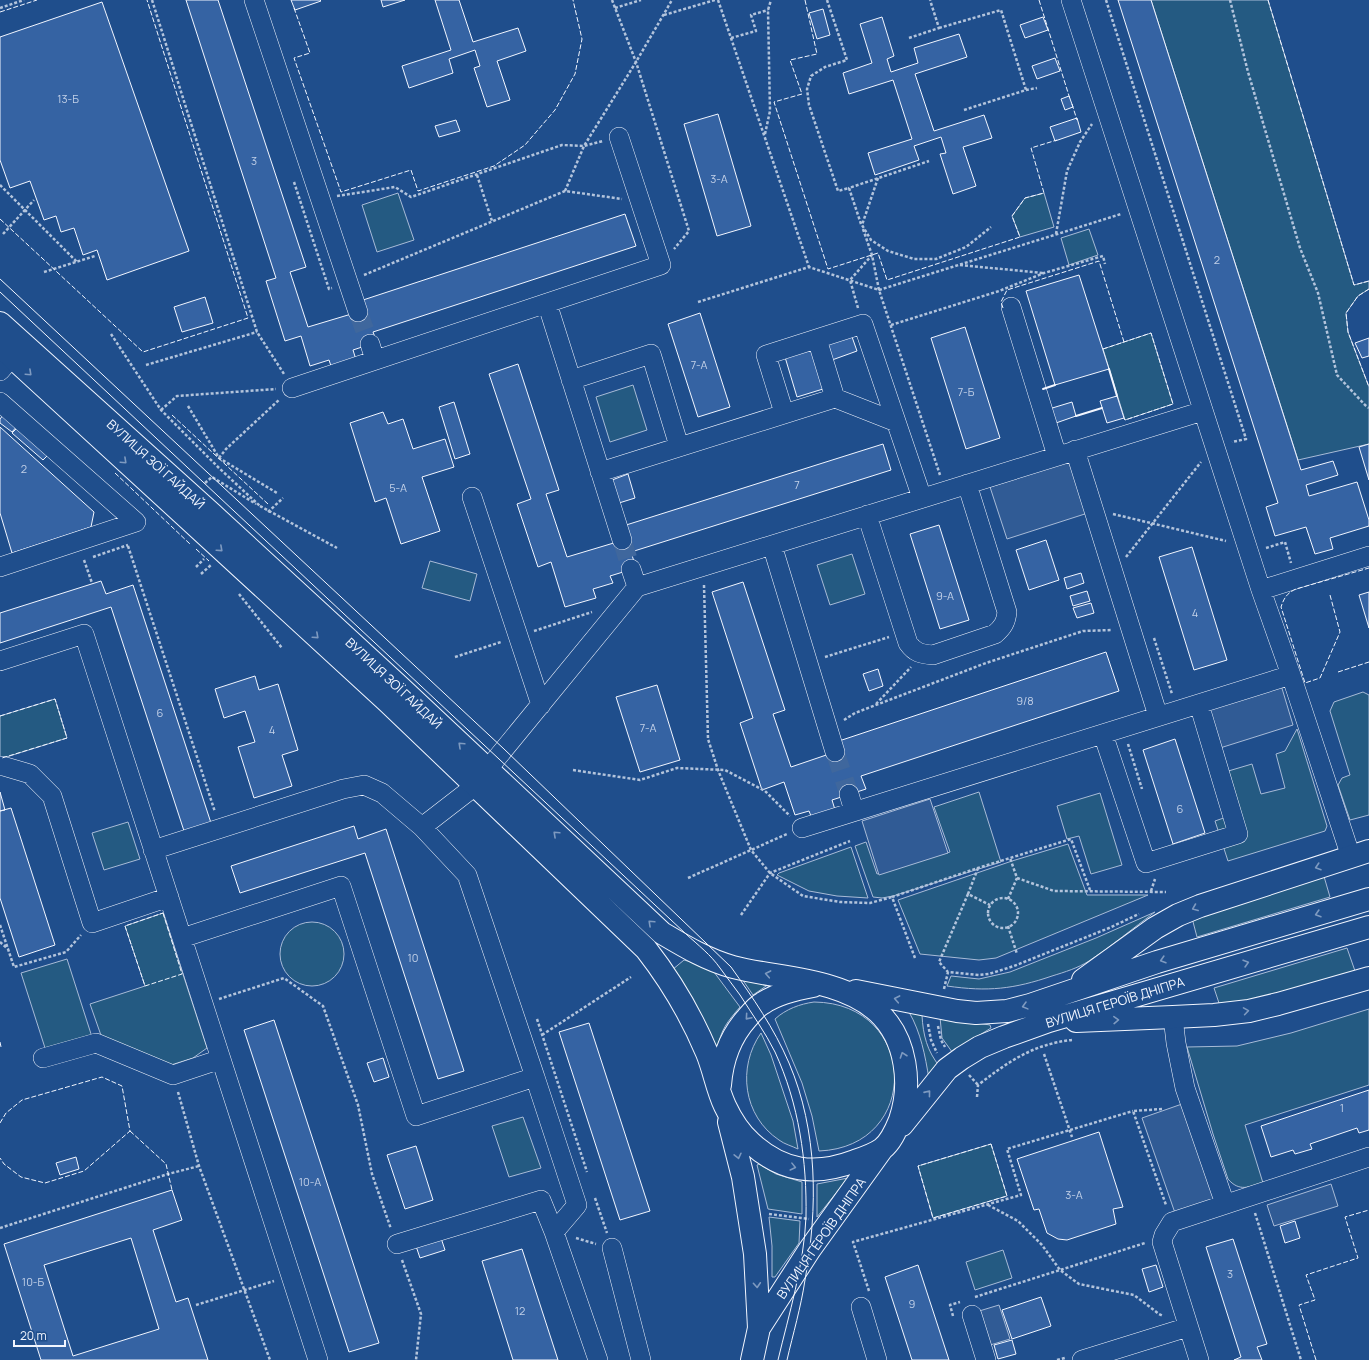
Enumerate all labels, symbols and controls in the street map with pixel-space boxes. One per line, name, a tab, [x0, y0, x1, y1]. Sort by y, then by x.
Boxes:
house number: 13-Б	[57, 91, 79, 106]
house number: 3	[251, 153, 257, 168]
house number: 3-А	[710, 171, 728, 186]
house number: 2	[1214, 252, 1220, 267]
house number: 7-А	[691, 357, 707, 372]
one-way arrow	[24, 368, 31, 375]
house number: 7-Б	[958, 384, 975, 399]
street label: ВУЛИЦЯ ЗОЇ ГАЙДАЙ	[103, 415, 209, 513]
one-way arrow	[120, 456, 127, 463]
house number: 2	[21, 461, 27, 476]
house number: 7	[794, 477, 800, 492]
house number: 5-А	[389, 480, 407, 495]
one-way arrow	[215, 544, 223, 551]
house number: 9-А	[936, 588, 954, 603]
house number: 4	[1192, 605, 1198, 620]
one-way arrow	[311, 632, 319, 639]
street label: ВУЛИЦЯ ЗОЇ ГАЙДАЙ	[342, 633, 446, 733]
house number: 9/8	[1016, 693, 1034, 708]
house number: 6	[157, 705, 164, 720]
house number: 7-А	[640, 720, 656, 735]
house number: 4	[269, 722, 275, 737]
one-way arrow	[458, 742, 466, 750]
house number: 6	[1177, 801, 1184, 816]
one-way arrow	[553, 831, 561, 839]
one-way arrow	[1315, 863, 1322, 871]
one-way arrow	[1191, 903, 1198, 911]
one-way arrow	[1315, 909, 1322, 918]
one-way arrow	[648, 920, 656, 927]
house number: 10	[407, 950, 419, 965]
one-way arrow	[1160, 956, 1167, 964]
one-way arrow	[1242, 959, 1249, 968]
one-way arrow	[765, 970, 771, 979]
street label: ВУЛИЦЯ ГЕРОЇВ ДНІПРА	[1043, 972, 1187, 1032]
one-way arrow	[894, 996, 900, 1004]
one-way arrow	[1022, 1001, 1029, 1010]
one-way arrow	[1243, 1007, 1249, 1016]
one-way arrow	[745, 1012, 753, 1020]
one-way arrow	[1113, 1015, 1119, 1024]
one-way arrow	[899, 1052, 907, 1059]
one-way arrow	[923, 1090, 930, 1097]
house number: 1	[1340, 1100, 1344, 1115]
one-way arrow	[734, 1153, 742, 1160]
one-way arrow	[789, 1162, 796, 1171]
house number: 10-А	[299, 1174, 321, 1189]
street label: ВУЛИЦЯ ГЕРОЇВ ДНІПРА	[772, 1174, 870, 1302]
house number: 3-А	[1065, 1187, 1083, 1202]
house number: 3	[1227, 1266, 1233, 1281]
house number: 10-Б	[22, 1274, 44, 1289]
one-way arrow	[752, 1282, 761, 1288]
house number: 9	[909, 1296, 916, 1311]
house number: 12	[515, 1303, 525, 1318]
scale bar	[14, 1322, 65, 1348]
text: 20 m	[20, 1327, 47, 1344]

